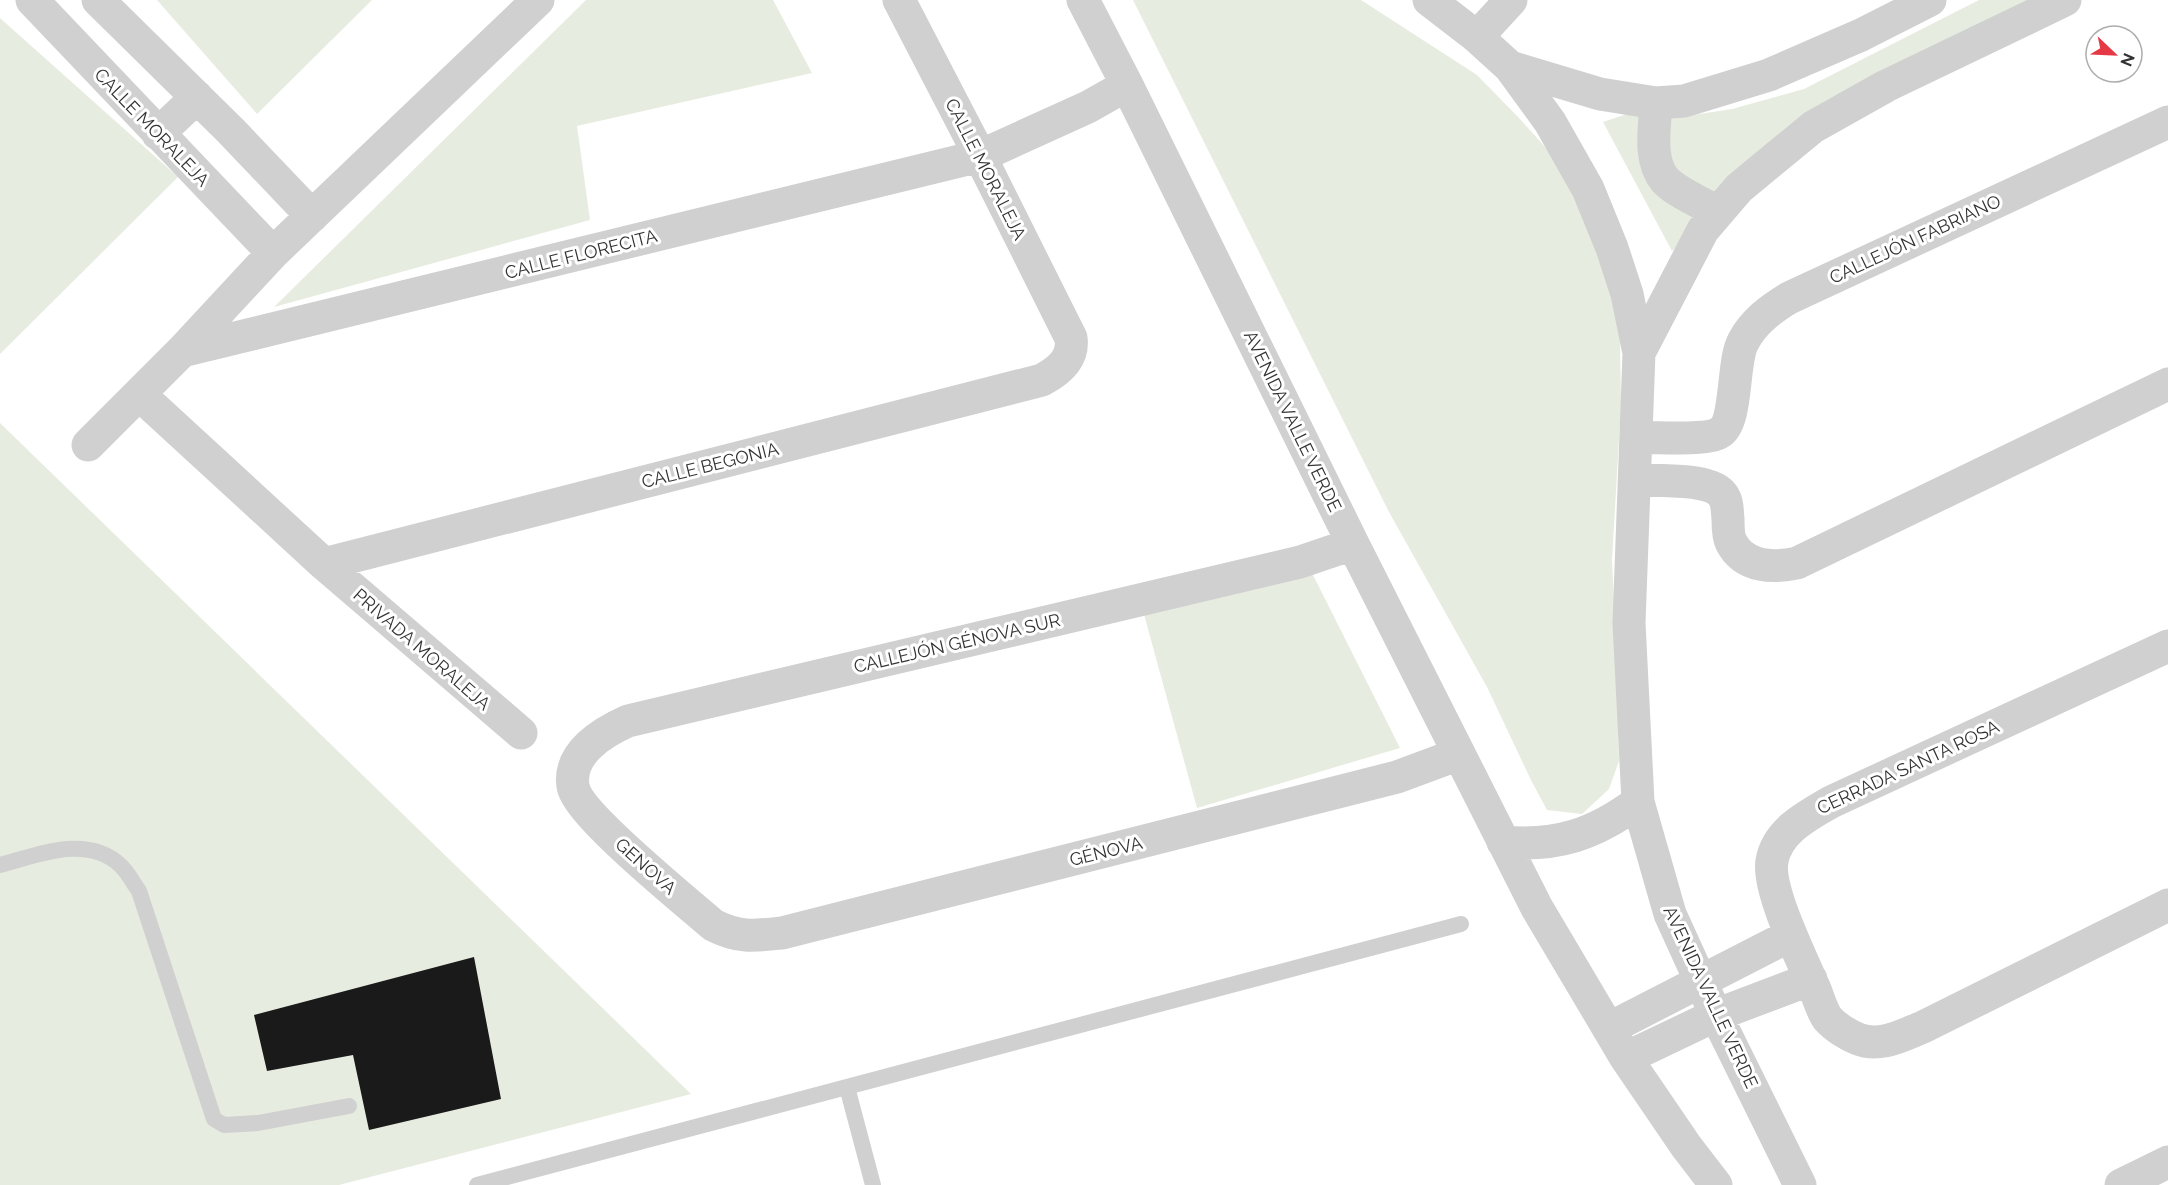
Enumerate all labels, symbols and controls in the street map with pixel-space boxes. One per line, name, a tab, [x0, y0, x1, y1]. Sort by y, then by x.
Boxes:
north arrow	[2084, 24, 2144, 84]
text: N	[2116, 50, 2138, 69]
street label: CALLE MORALEJA	[90, 64, 214, 190]
street label: CALLE MORALEJA	[941, 95, 1031, 243]
street label: CALLEJÓN FABRIANO	[1826, 189, 2004, 288]
street label: CALLE FLORECITA	[503, 225, 659, 283]
street label: AVENIDA VALLE VERDE	[1240, 327, 1346, 515]
street label: CALLE BEGONIA	[639, 438, 781, 492]
street label: PRIVADA MORALEJA	[349, 584, 495, 714]
street label: CALLEJÓN GÉNOVA SUR	[851, 608, 1063, 677]
street label: CERRADA SANTA ROSA	[1814, 716, 2002, 818]
street label: GÉNOVA	[1067, 831, 1145, 870]
street label: GENOVA	[611, 833, 681, 899]
street label: AVENIDA VALLE VERDE	[1659, 903, 1763, 1092]

